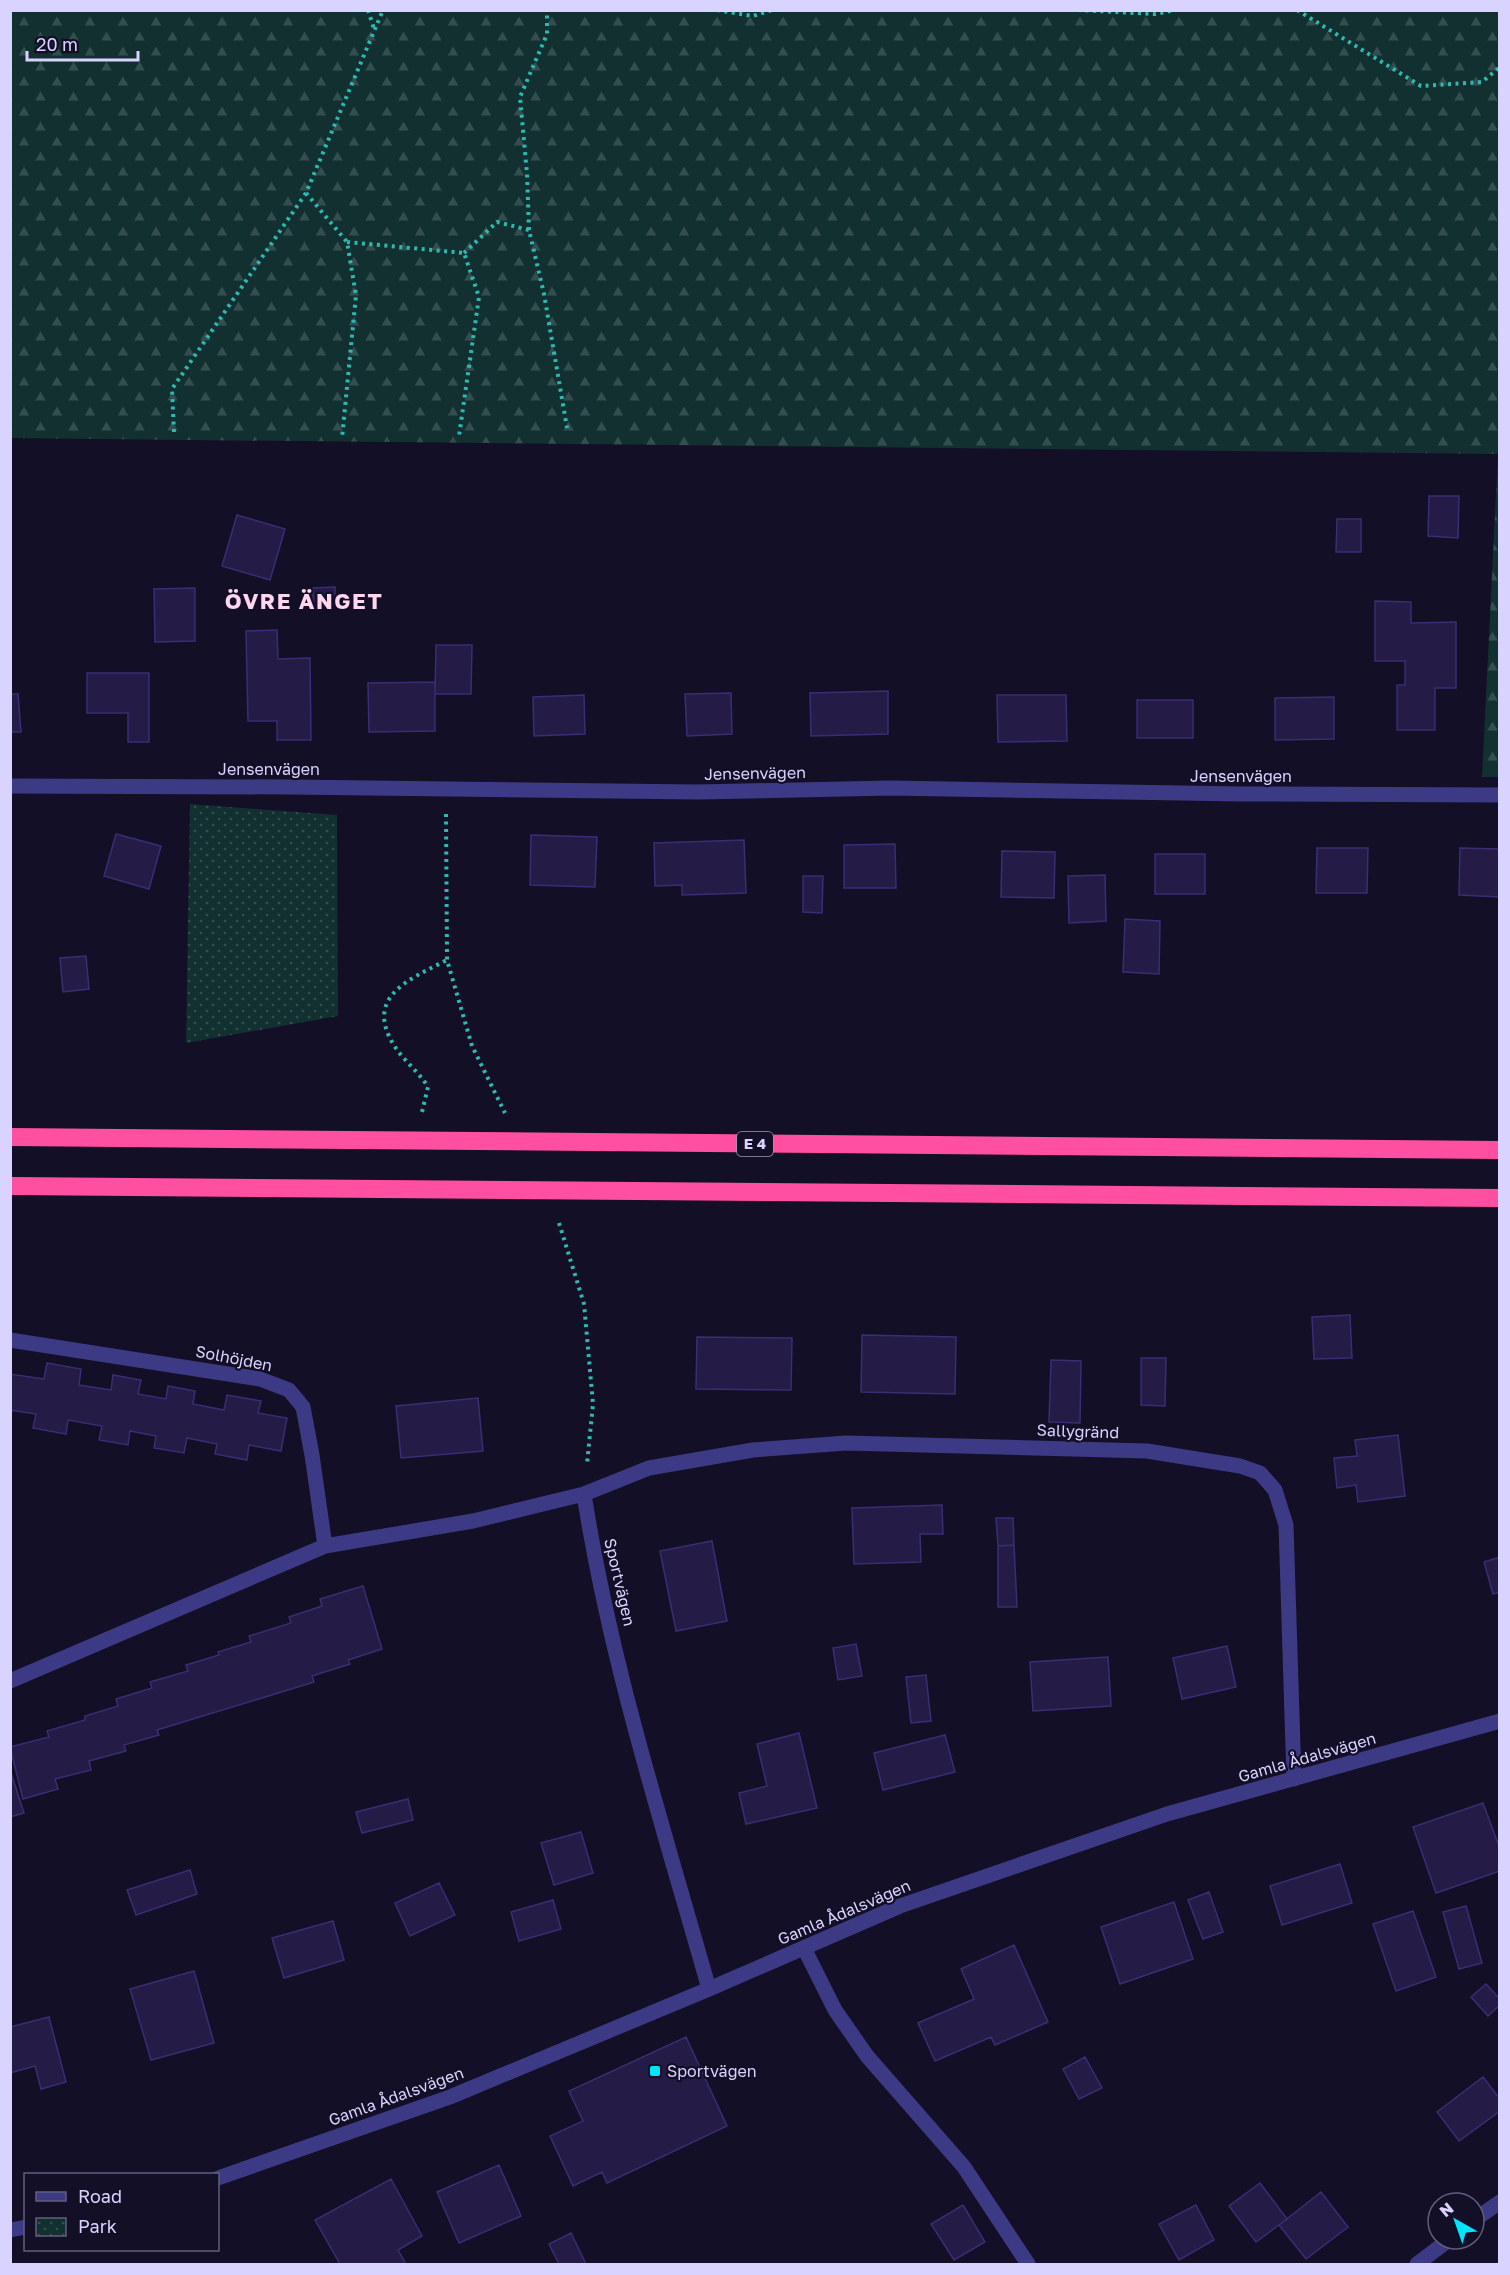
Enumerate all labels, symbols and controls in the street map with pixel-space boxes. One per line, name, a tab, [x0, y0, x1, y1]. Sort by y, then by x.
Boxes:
scale bar	[27, 24, 138, 62]
text: 20 m	[36, 33, 78, 55]
district label: ÖVRE ÄNGET	[225, 587, 383, 614]
street label: Jensenvägen	[218, 759, 320, 779]
street label: Jensenvägen	[704, 762, 806, 784]
street label: Jensenvägen	[1190, 766, 1292, 786]
road number: E 4	[737, 1132, 773, 1156]
street label: Solhöjden	[194, 1341, 274, 1375]
street label: Sallygränd	[1036, 1420, 1120, 1442]
street label: Sportvägen	[600, 1536, 640, 1628]
street label: Gamla Ådalsvägen	[1236, 1728, 1378, 1786]
street label: Gamla Ådalsvägen	[775, 1875, 913, 1949]
place label: Sportvägen	[667, 2061, 757, 2081]
street label: Gamla Ådalsvägen	[326, 2062, 466, 2130]
marker: Sportvägen	[648, 2064, 662, 2078]
legend	[24, 2173, 219, 2251]
text: Road	[78, 2185, 122, 2207]
north arrow	[1426, 2191, 1486, 2251]
text: N	[1435, 2198, 1457, 2221]
text: Park	[78, 2215, 117, 2237]

